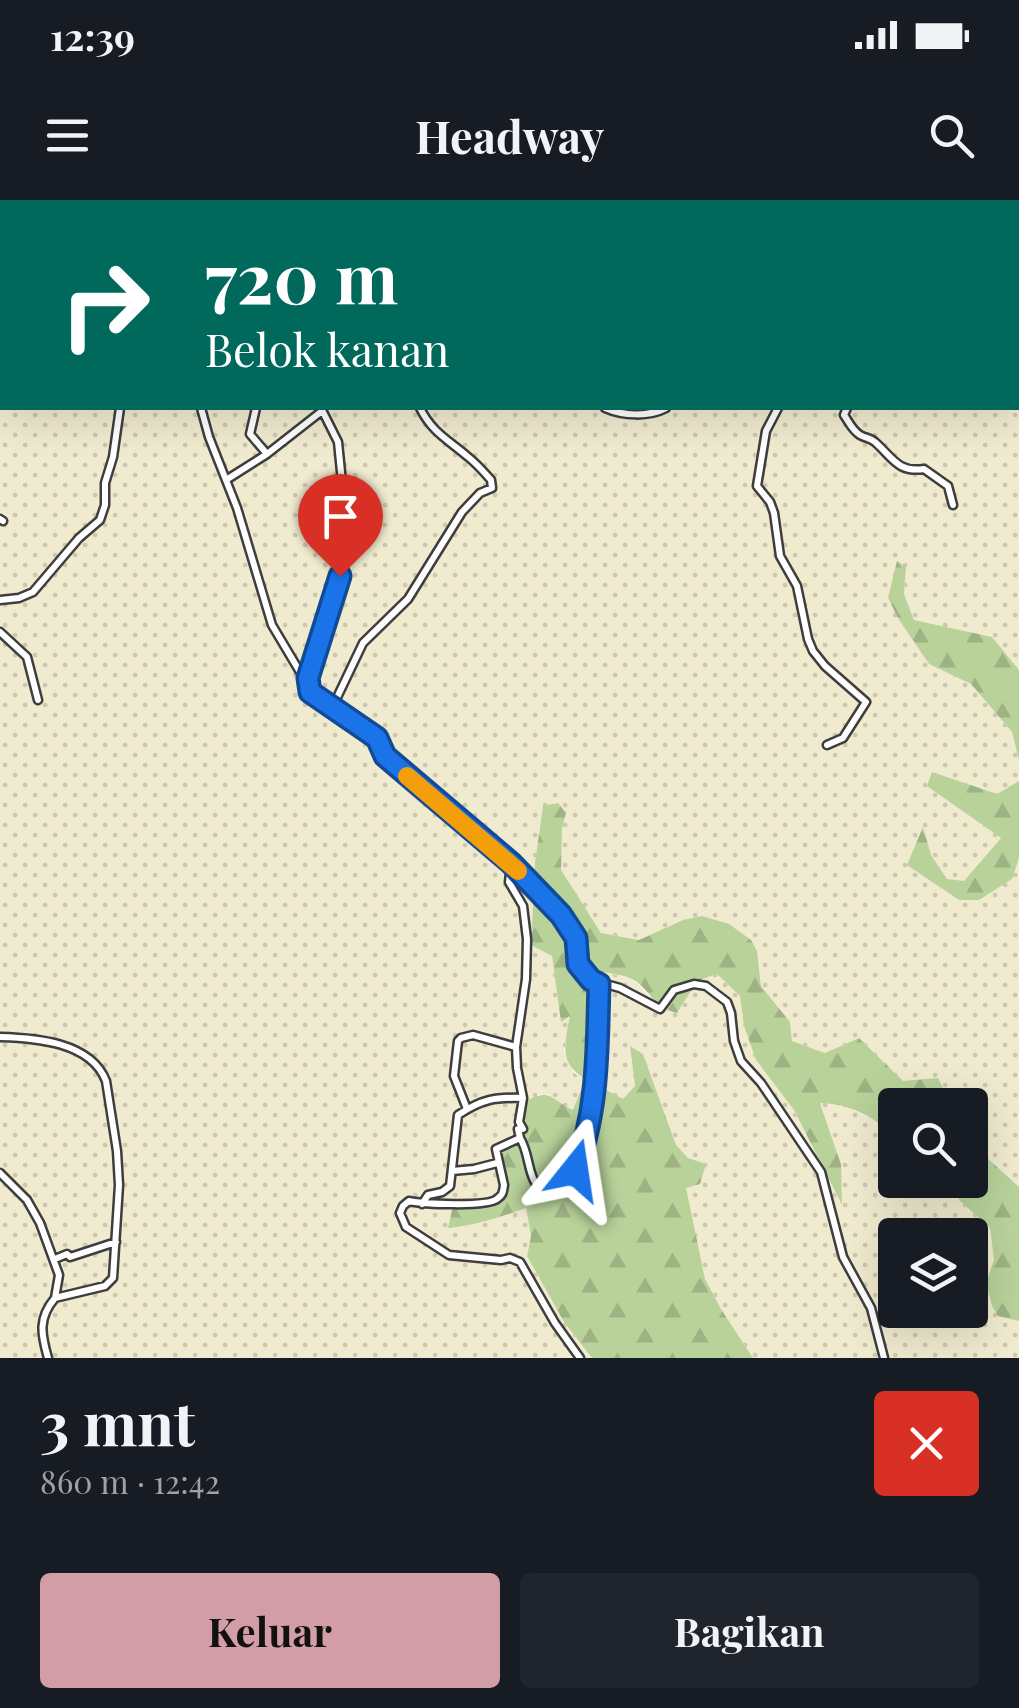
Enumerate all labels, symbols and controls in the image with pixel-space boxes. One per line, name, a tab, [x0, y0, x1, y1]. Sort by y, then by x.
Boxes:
text: 12:39	[50, 10, 135, 61]
text: Headway	[415, 105, 604, 165]
icon: menu	[40, 108, 95, 163]
icon: search	[924, 108, 979, 163]
text: 720 m	[205, 228, 398, 322]
icon: right	[40, 240, 170, 370]
text: Belok kanan	[205, 318, 449, 378]
pin	[298, 474, 383, 577]
icon: arrive	[313, 489, 368, 544]
map controls	[878, 1088, 988, 1328]
button: search	[878, 1088, 988, 1198]
position arrow	[523, 1118, 627, 1222]
button: layers	[878, 1218, 988, 1328]
text: 3 mnt	[40, 1381, 195, 1461]
button: close	[874, 1391, 979, 1496]
text: 860 m · 12:42	[40, 1459, 220, 1502]
button: Keluar	[40, 1573, 500, 1688]
button: Bagikan	[520, 1573, 979, 1688]

